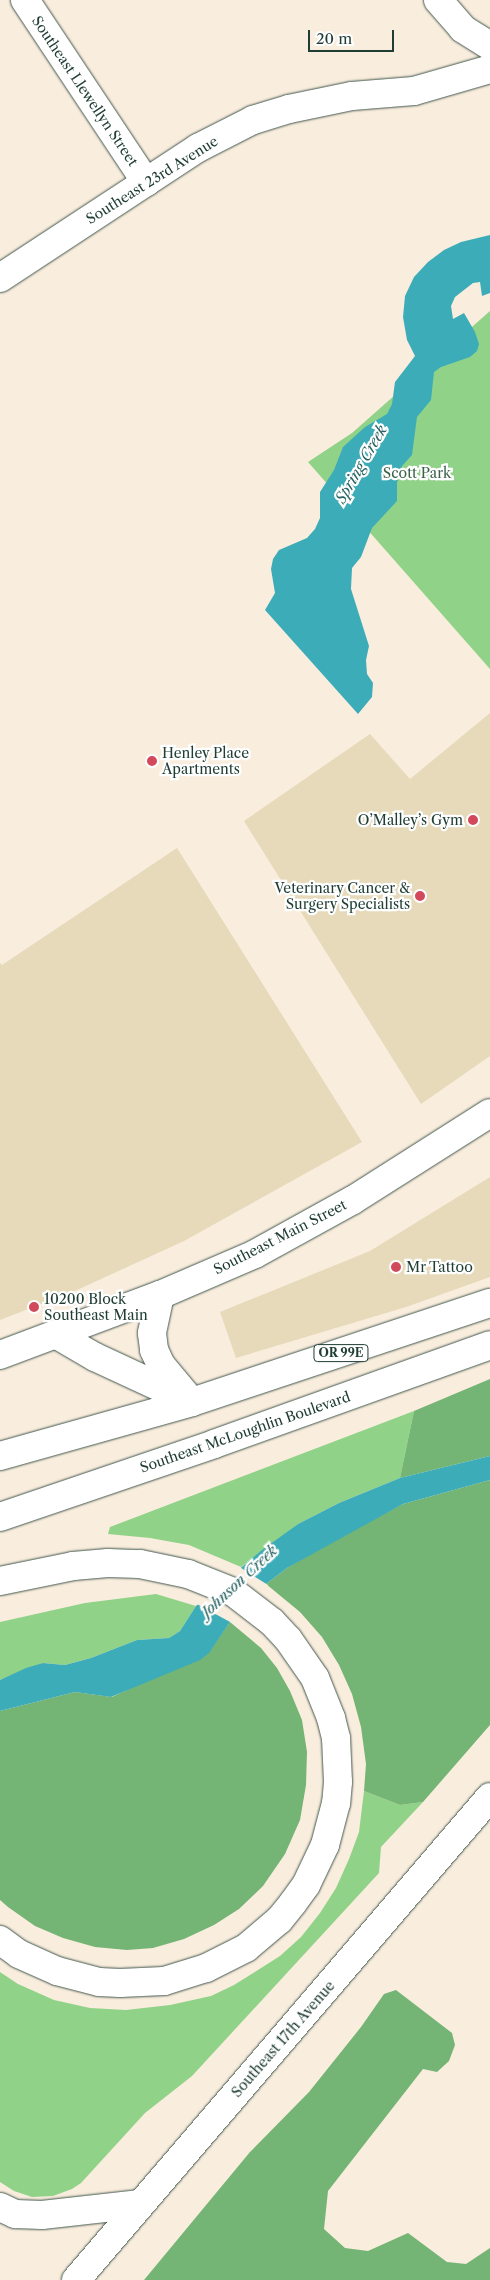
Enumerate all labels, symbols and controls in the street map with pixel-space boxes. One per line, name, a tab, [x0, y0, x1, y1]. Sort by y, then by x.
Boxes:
street label: Southeast Llewellyn Street	[28, 13, 142, 169]
scale bar	[310, 20, 396, 52]
text: 20 m	[316, 29, 352, 48]
street label: Southeast 23rd Avenue	[83, 132, 221, 228]
water label: Spring Creek	[331, 422, 391, 506]
park label: Scott Park	[383, 465, 451, 481]
place label: Henley Place Apartments	[162, 745, 249, 778]
marker: Henley Place Apartments	[146, 755, 158, 767]
place label: O’Malley’s Gym	[358, 812, 463, 828]
marker: O’Malley’s Gym	[467, 814, 479, 826]
place label: Veterinary Cancer & Surgery Specialists	[274, 880, 410, 912]
marker: Veterinary Cancer & Surgery Specialists	[414, 890, 426, 902]
street label: Southeast Main Street	[211, 1196, 349, 1278]
place label: Mr Tattoo	[406, 1259, 473, 1275]
marker: Mr Tattoo	[390, 1261, 402, 1273]
place label: 10200 Block Southeast Main	[44, 1291, 148, 1324]
marker: 10200 Block Southeast Main	[28, 1301, 40, 1313]
road number: OR 99E	[312, 1344, 370, 1362]
street label: Southeast McLoughlin Boulevard	[138, 1388, 352, 1476]
water label: Johnson Creek	[197, 1541, 281, 1621]
street label: Southeast 17th Avenue	[228, 1977, 338, 2101]

